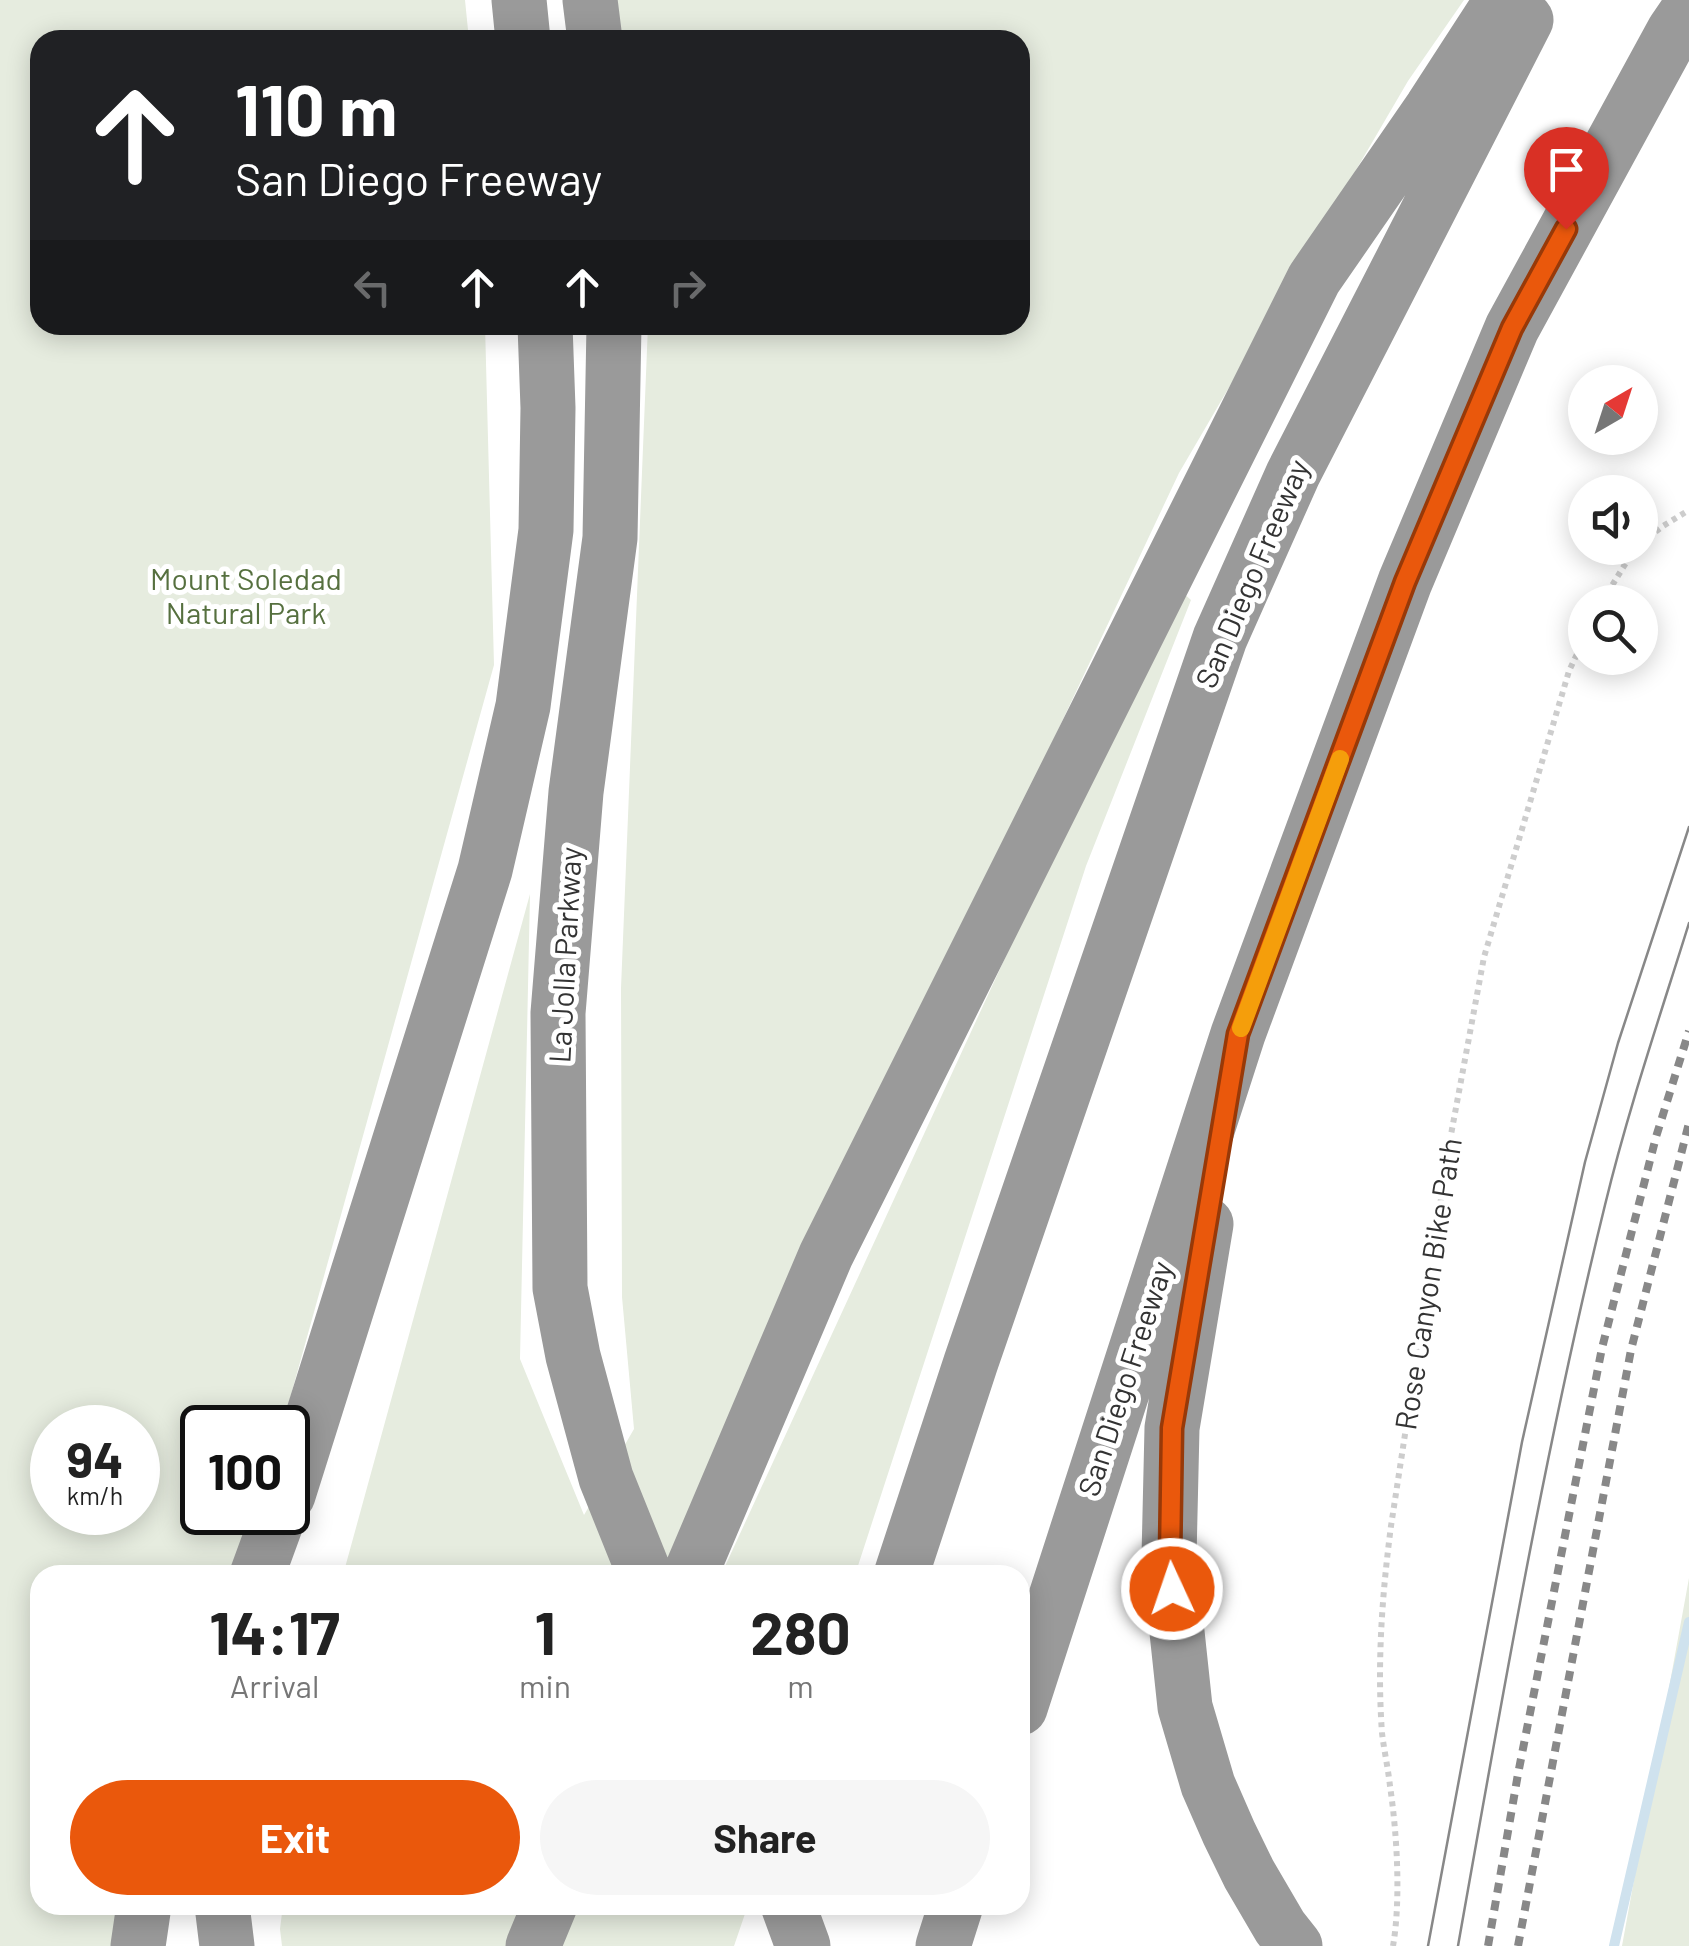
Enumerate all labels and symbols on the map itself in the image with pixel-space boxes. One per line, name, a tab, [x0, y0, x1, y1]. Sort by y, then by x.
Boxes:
pin	[1524, 127, 1609, 230]
north arrow	[1568, 365, 1658, 455]
street label: San Diego Freeway	[1187, 453, 1316, 693]
park label: Mount Soledad Natural Park	[150, 560, 342, 630]
street label: La Jolla Parkway	[540, 846, 588, 1064]
street label: Rose Canyon Bike Path	[1386, 1135, 1468, 1432]
street label: San Diego Freeway	[1069, 1256, 1179, 1500]
speed limit sign: 100	[180, 1405, 310, 1535]
position arrow	[1120, 1537, 1224, 1641]

